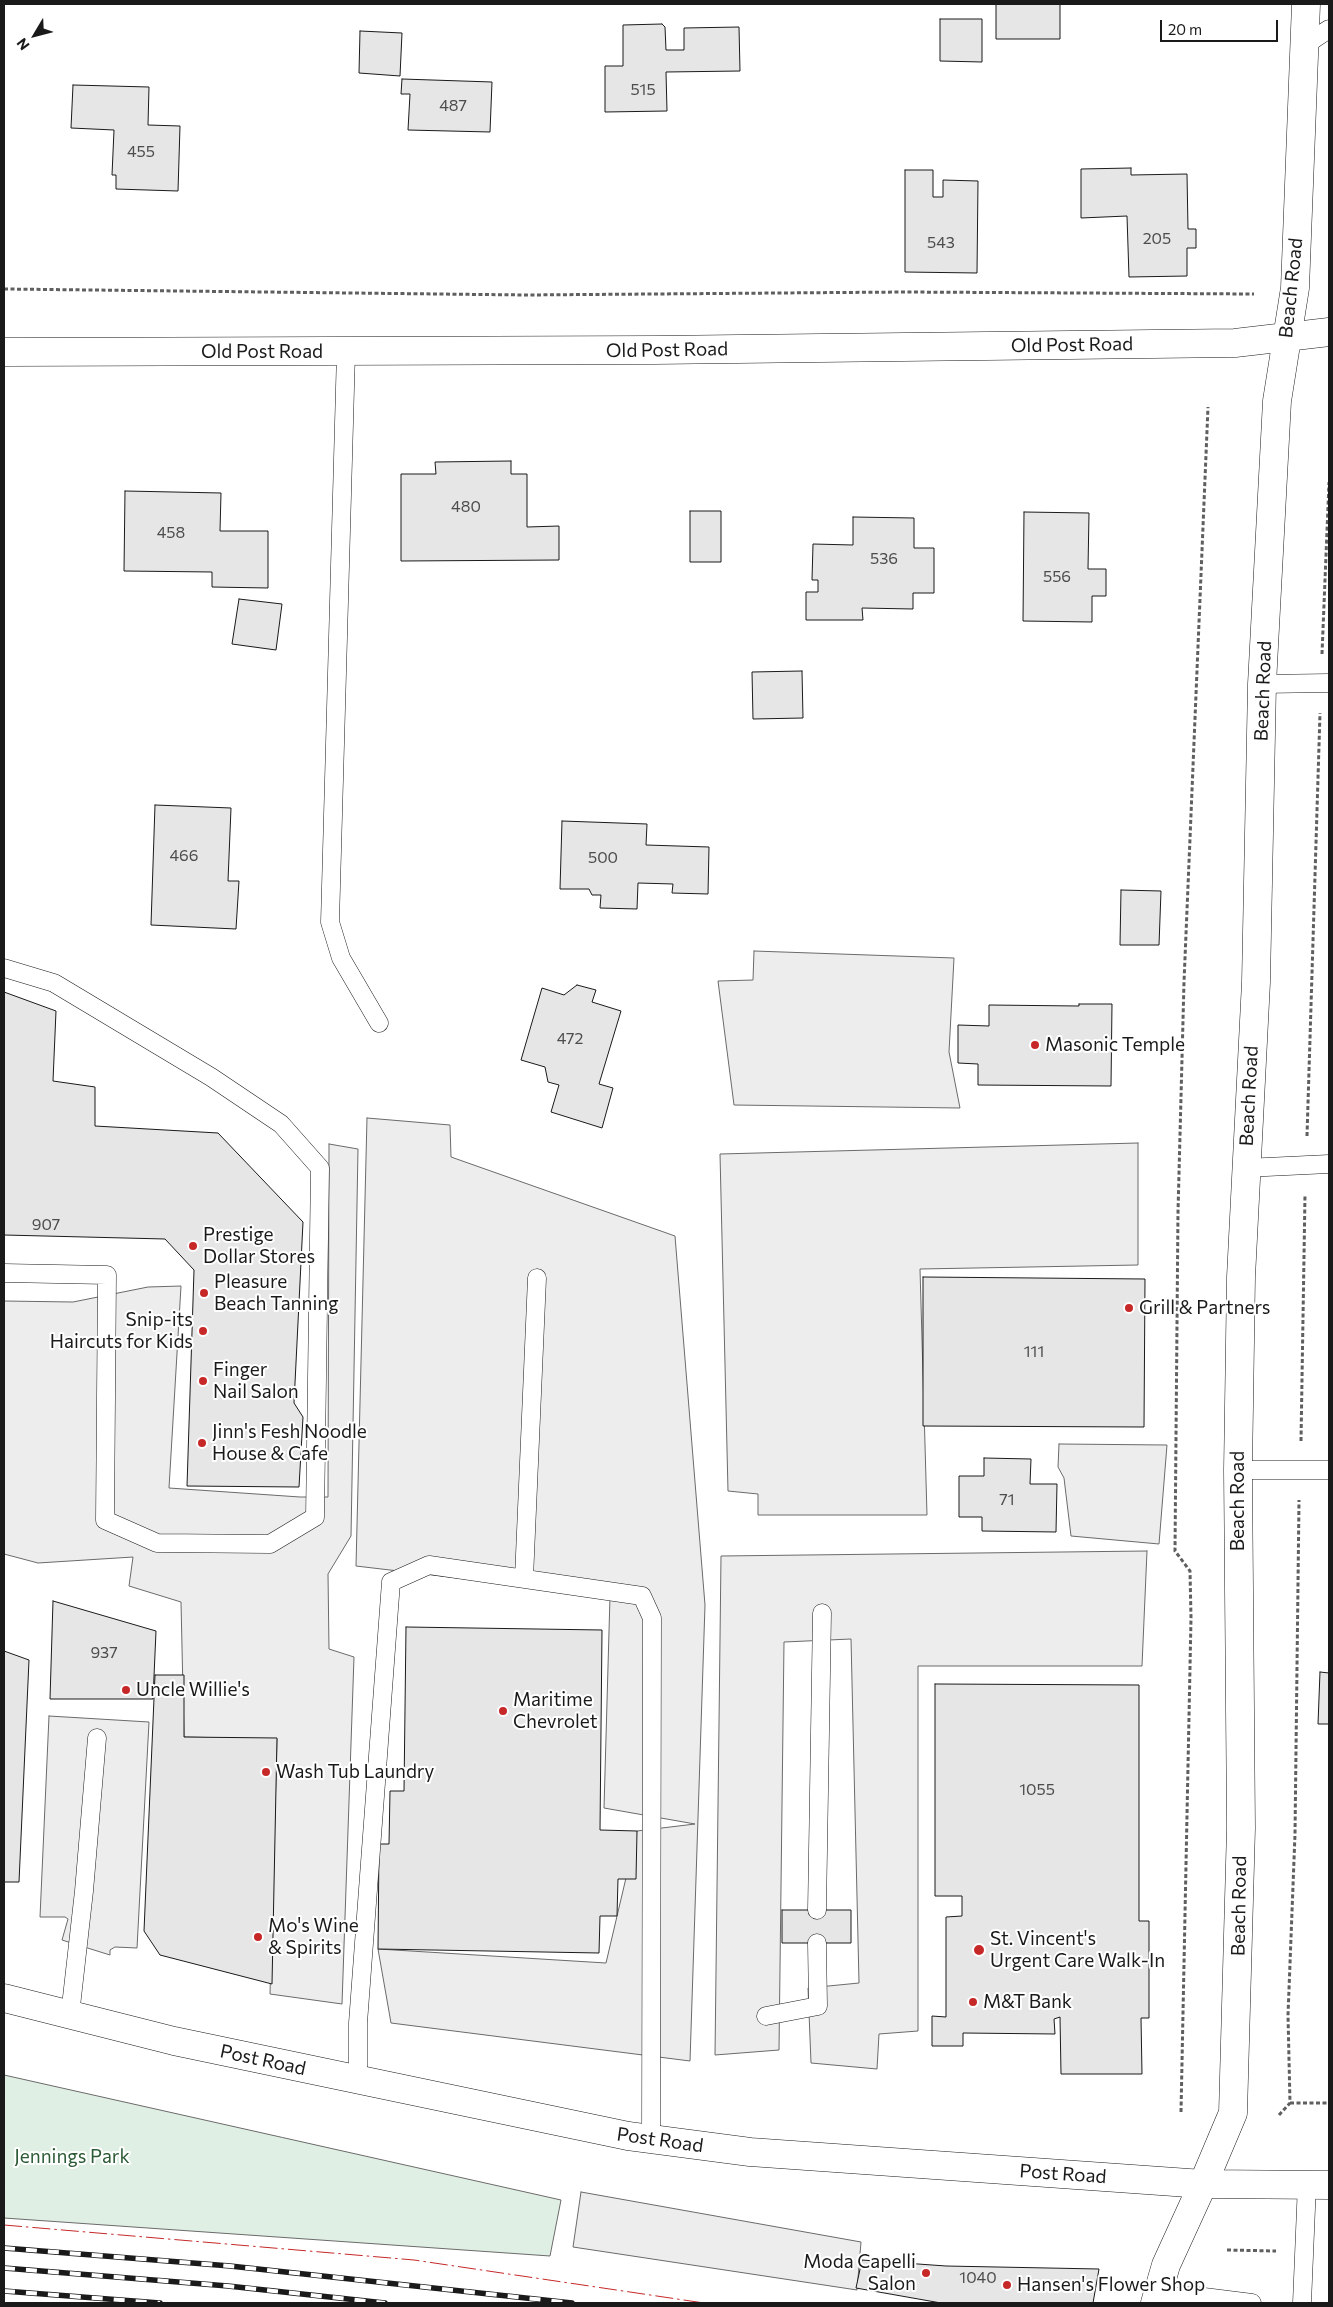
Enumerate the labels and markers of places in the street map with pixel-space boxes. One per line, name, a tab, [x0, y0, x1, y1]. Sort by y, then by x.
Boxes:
place label: Masonic Temple	[1045, 1034, 1185, 1056]
marker: Masonic Temple	[1029, 1039, 1041, 1051]
place label: Prestige Dollar Stores	[203, 1224, 315, 1268]
marker: Prestige Dollar Stores	[187, 1240, 199, 1252]
place label: Pleasure Beach Tanning	[214, 1271, 338, 1315]
marker: Pleasure Beach Tanning	[198, 1287, 210, 1299]
place label: Grill & Partners	[1139, 1297, 1270, 1319]
marker: Grill & Partners	[1123, 1302, 1135, 1314]
place label: Snip-its Haircuts for Kids	[50, 1309, 193, 1353]
marker: Snip-its Haircuts for Kids	[197, 1325, 209, 1337]
place label: Finger Nail Salon	[213, 1359, 299, 1403]
marker: Finger Nail Salon	[197, 1375, 209, 1387]
place label: Jinn's Fesh Noodle House & Cafe	[212, 1421, 367, 1465]
marker: Jinn's Fesh Noodle House & Cafe	[196, 1437, 208, 1449]
place label: Uncle Willie's	[136, 1679, 250, 1701]
marker: Uncle Willie's	[120, 1684, 132, 1696]
place label: Maritime Chevrolet	[513, 1689, 598, 1733]
marker: Maritime Chevrolet	[497, 1705, 509, 1717]
place label: Wash Tub Laundry	[276, 1761, 434, 1783]
marker: Wash Tub Laundry	[260, 1766, 272, 1778]
place label: Mo's Wine & Spirits	[268, 1915, 359, 1959]
place label: St. Vincent's Urgent Care Walk-In	[990, 1928, 1165, 1972]
marker: Mo's Wine & Spirits	[252, 1931, 264, 1943]
marker: St. Vincent's Urgent Care Walk-In	[972, 1943, 986, 1957]
place label: M&T Bank	[983, 1991, 1072, 2013]
marker: M&T Bank	[967, 1996, 979, 2008]
place label: Moda Capelli Salon	[803, 2251, 916, 2295]
marker: Moda Capelli Salon	[920, 2267, 932, 2279]
place label: Hansen's Flower Shop	[1017, 2274, 1205, 2296]
marker: Hansen's Flower Shop	[1001, 2279, 1013, 2291]

